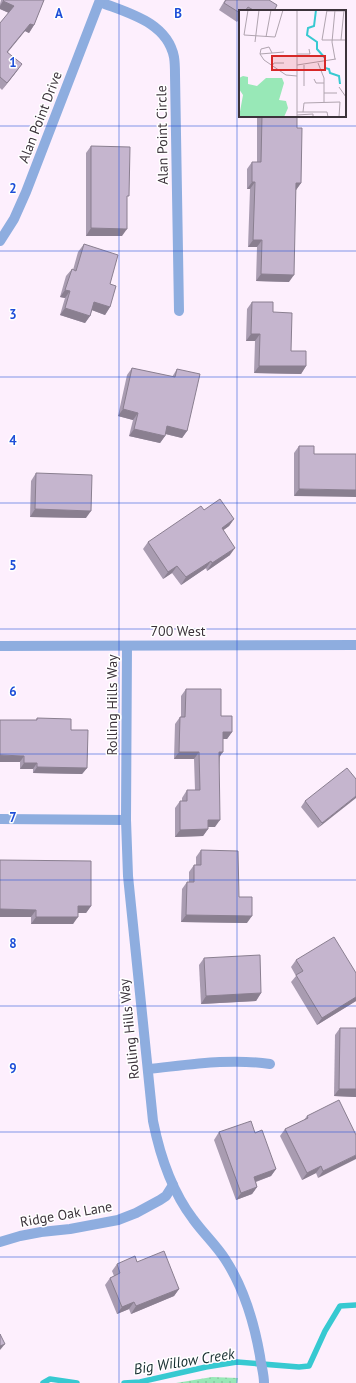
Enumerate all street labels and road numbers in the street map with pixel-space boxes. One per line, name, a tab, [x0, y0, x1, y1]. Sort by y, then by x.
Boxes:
street label: Alan Point Drive	[14, 69, 66, 165]
street label: Alan Point Circle	[152, 85, 172, 185]
street label: 700 West	[150, 622, 206, 640]
street label: Rolling Hills Way	[103, 654, 121, 756]
street label: Rolling Hills Way	[115, 977, 143, 1080]
street label: Ridge Oak Lane	[19, 1197, 113, 1231]

